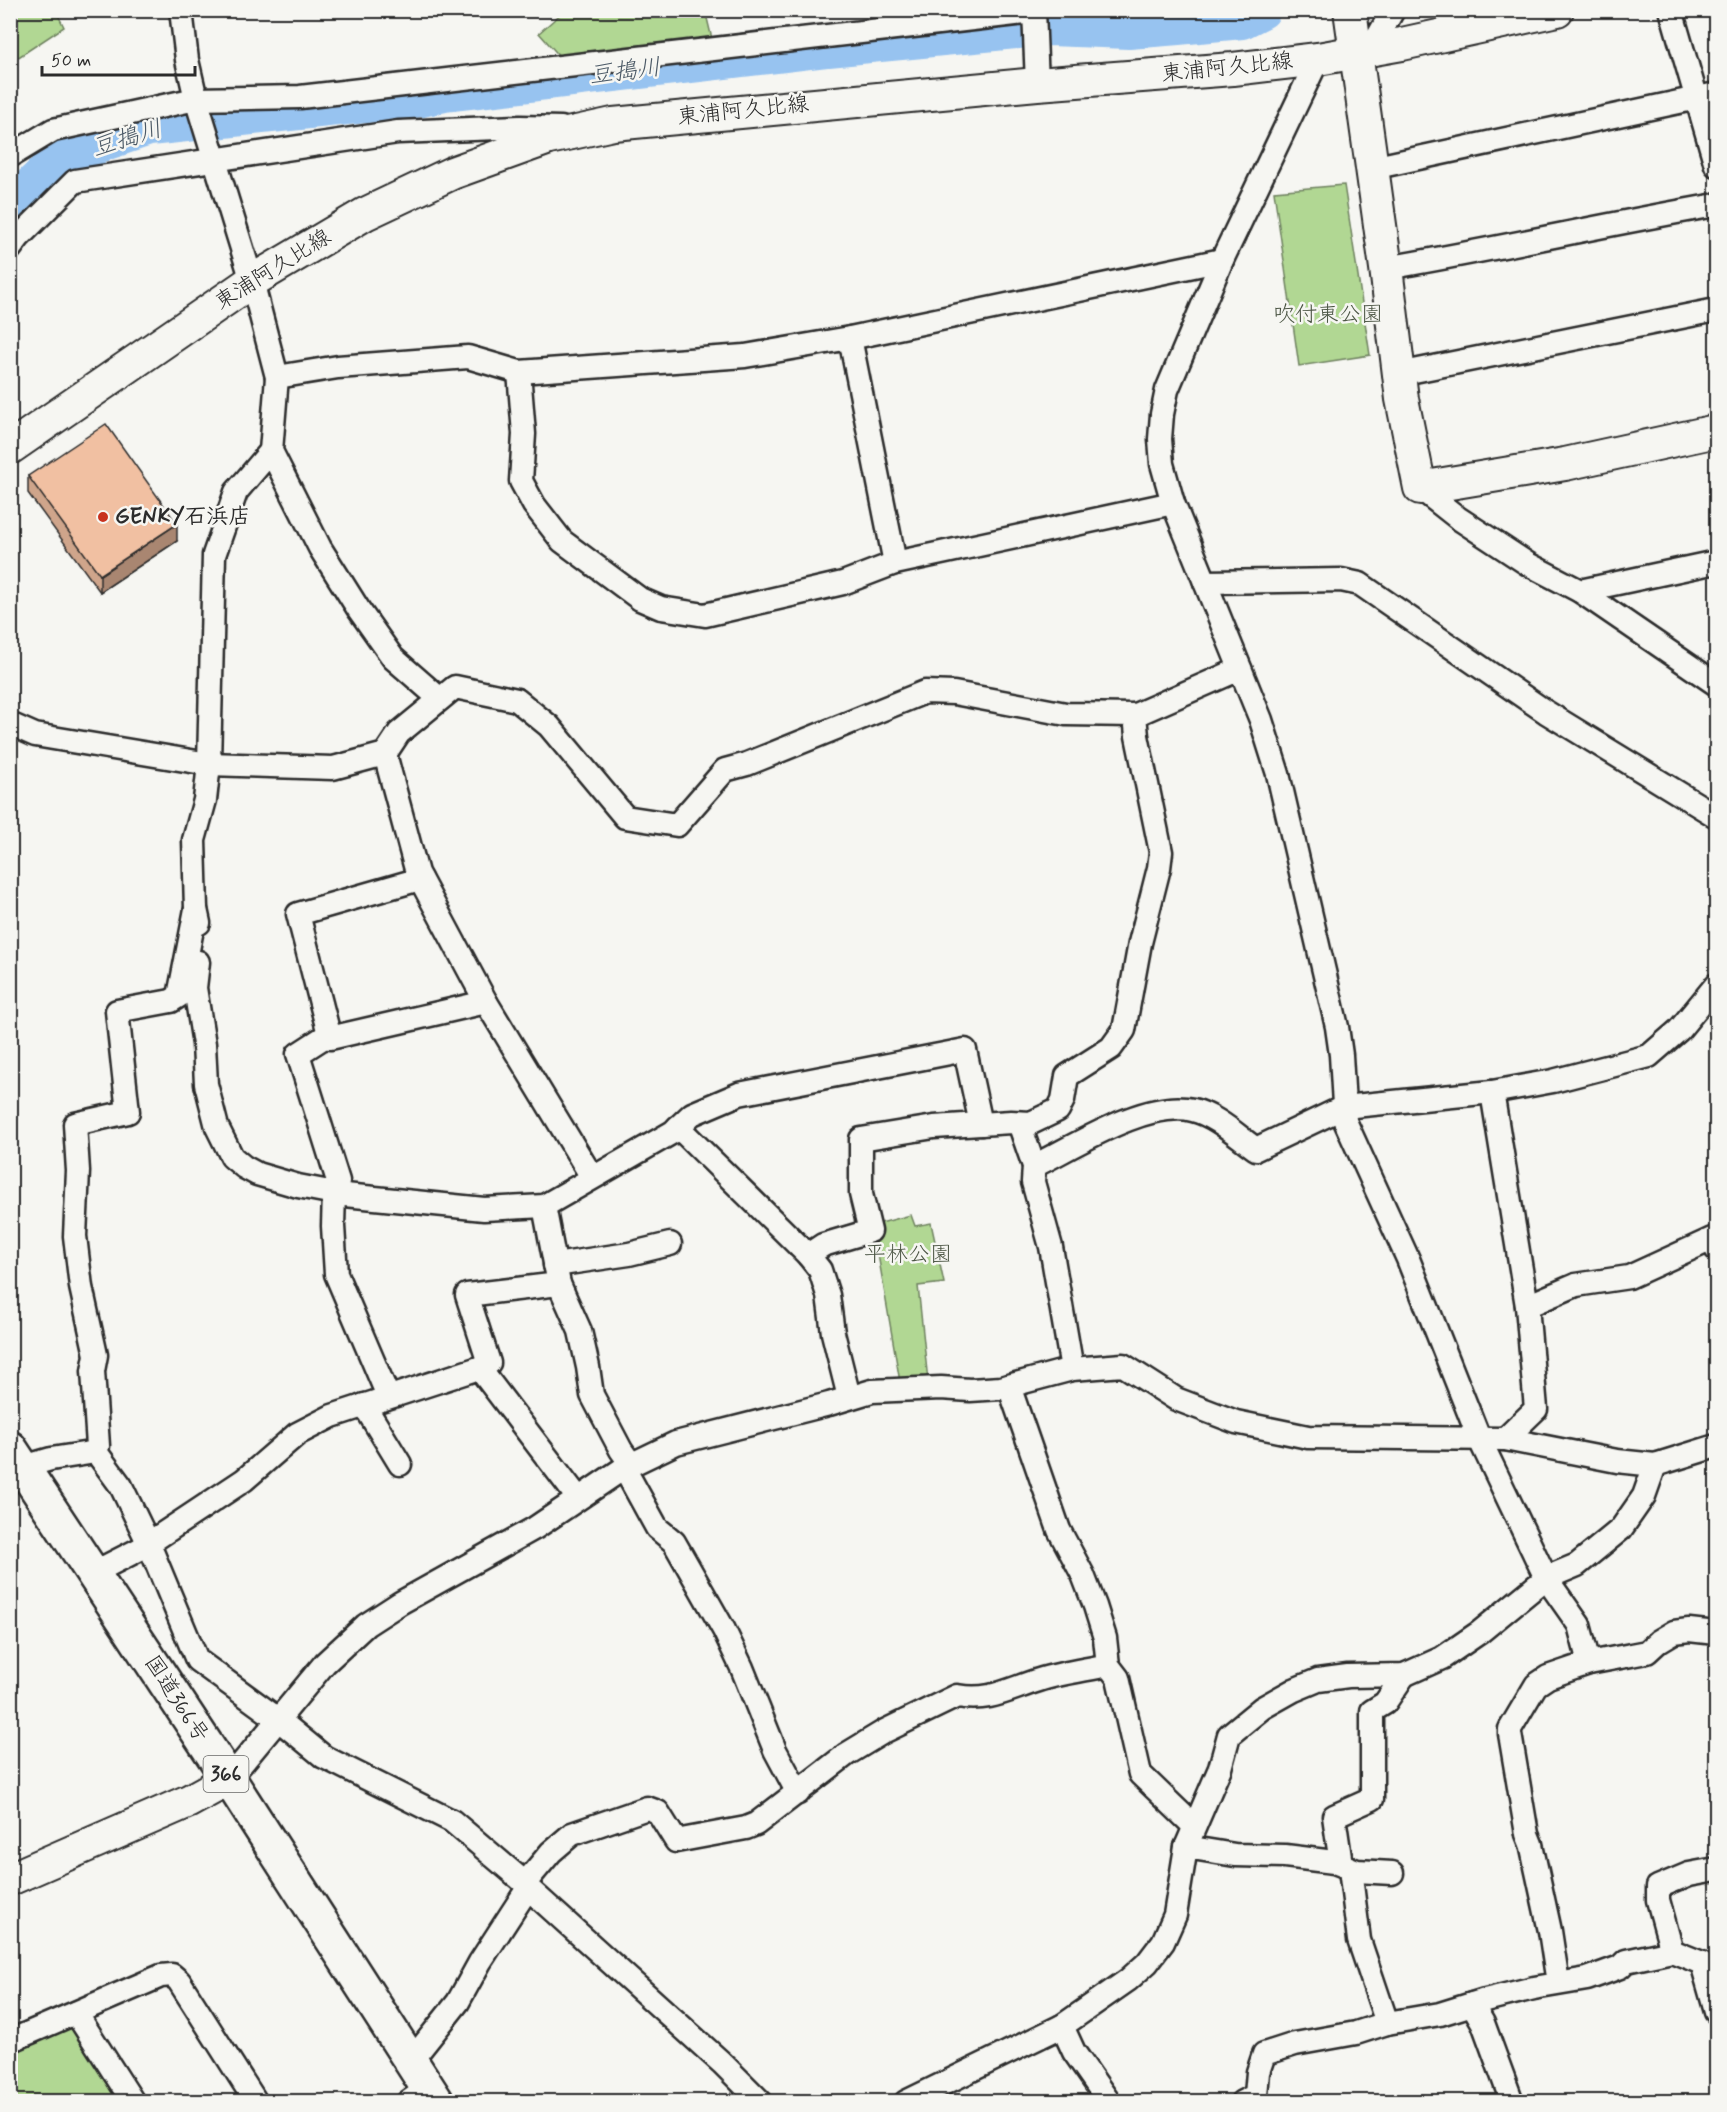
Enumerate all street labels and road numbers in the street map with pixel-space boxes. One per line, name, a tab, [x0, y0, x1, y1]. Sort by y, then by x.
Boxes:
street label: 東浦阿久比線	[1160, 47, 1294, 89]
street label: 東浦阿久比線	[676, 90, 810, 132]
street label: 東浦阿久比線	[210, 223, 336, 317]
street label: 国道366号	[137, 1650, 215, 1748]
road number: 366	[204, 1756, 248, 1792]

